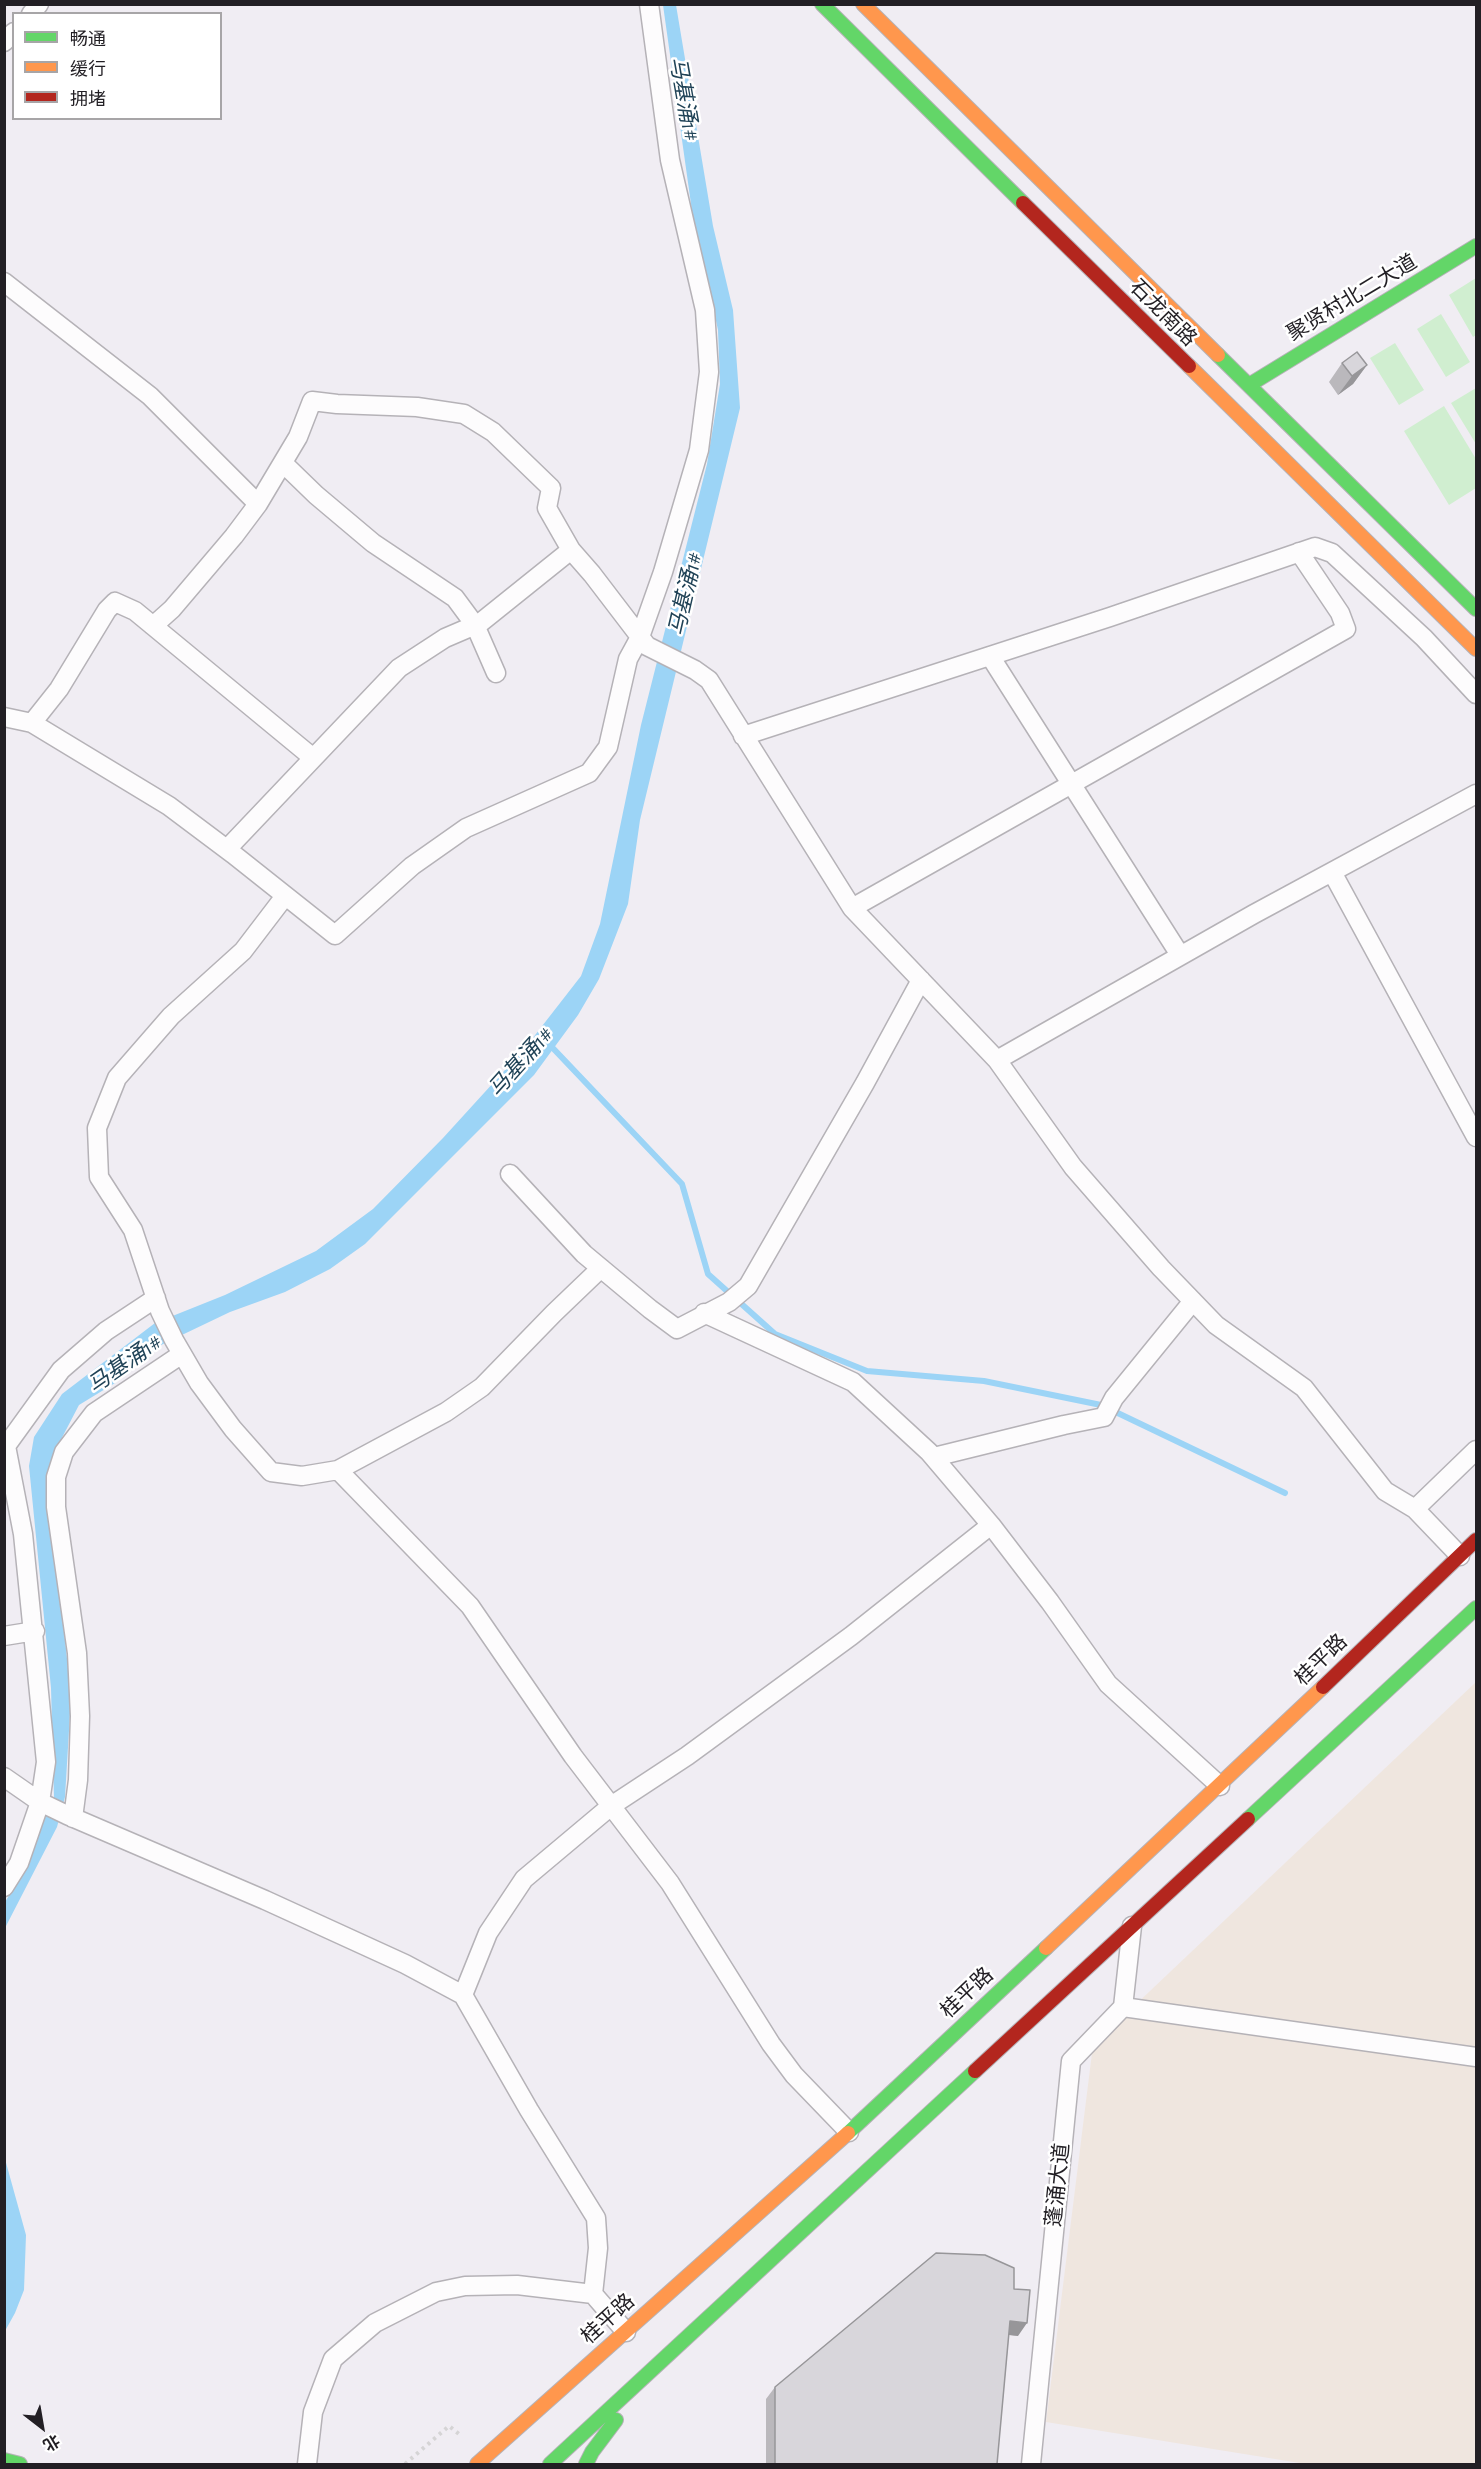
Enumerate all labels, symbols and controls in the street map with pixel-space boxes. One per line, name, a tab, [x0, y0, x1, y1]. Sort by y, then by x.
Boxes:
legend	[12, 12, 222, 120]
text: 畅通	[70, 31, 106, 49]
water label: 马基涌1#	[664, 55, 704, 143]
text: 缓行	[70, 61, 106, 79]
text: 拥堵	[70, 91, 106, 109]
street label: 聚贤村北二大道	[1283, 249, 1421, 347]
street label: 石龙南路	[1124, 274, 1202, 352]
water label: 马基涌1#	[664, 550, 708, 638]
water label: 马基涌1#	[483, 1022, 559, 1102]
water label: 马基涌1#	[83, 1329, 167, 1399]
street label: 桂平路	[1290, 1629, 1352, 1691]
street label: 桂平路	[935, 1962, 999, 2024]
street label: 蓬涌大道	[1041, 2142, 1075, 2228]
street label: 桂平路	[576, 2289, 640, 2349]
north arrow	[12, 2397, 72, 2457]
text: 北	[40, 2431, 62, 2453]

